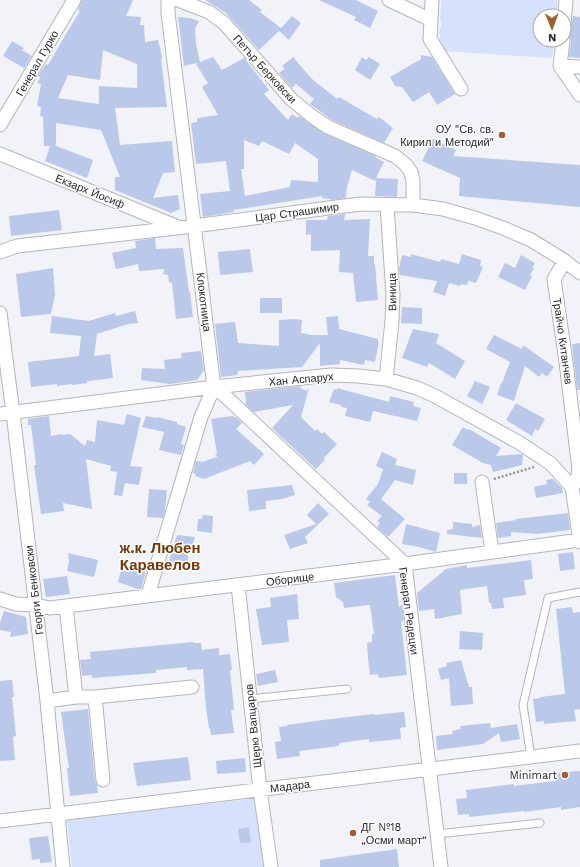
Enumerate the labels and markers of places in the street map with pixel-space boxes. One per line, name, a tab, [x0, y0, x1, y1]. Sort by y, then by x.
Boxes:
place label: ОУ "Св. св. Кирил и Методий"	[400, 123, 494, 149]
marker: ОУ "Св. св. Кирил и Методий"	[497, 130, 507, 140]
place label: Minimart	[509, 769, 557, 782]
marker: Minimart	[560, 770, 570, 780]
place label: ДГ №18 „Осми март“	[361, 821, 427, 847]
marker: ДГ №18 „Осми март“	[348, 828, 358, 838]

